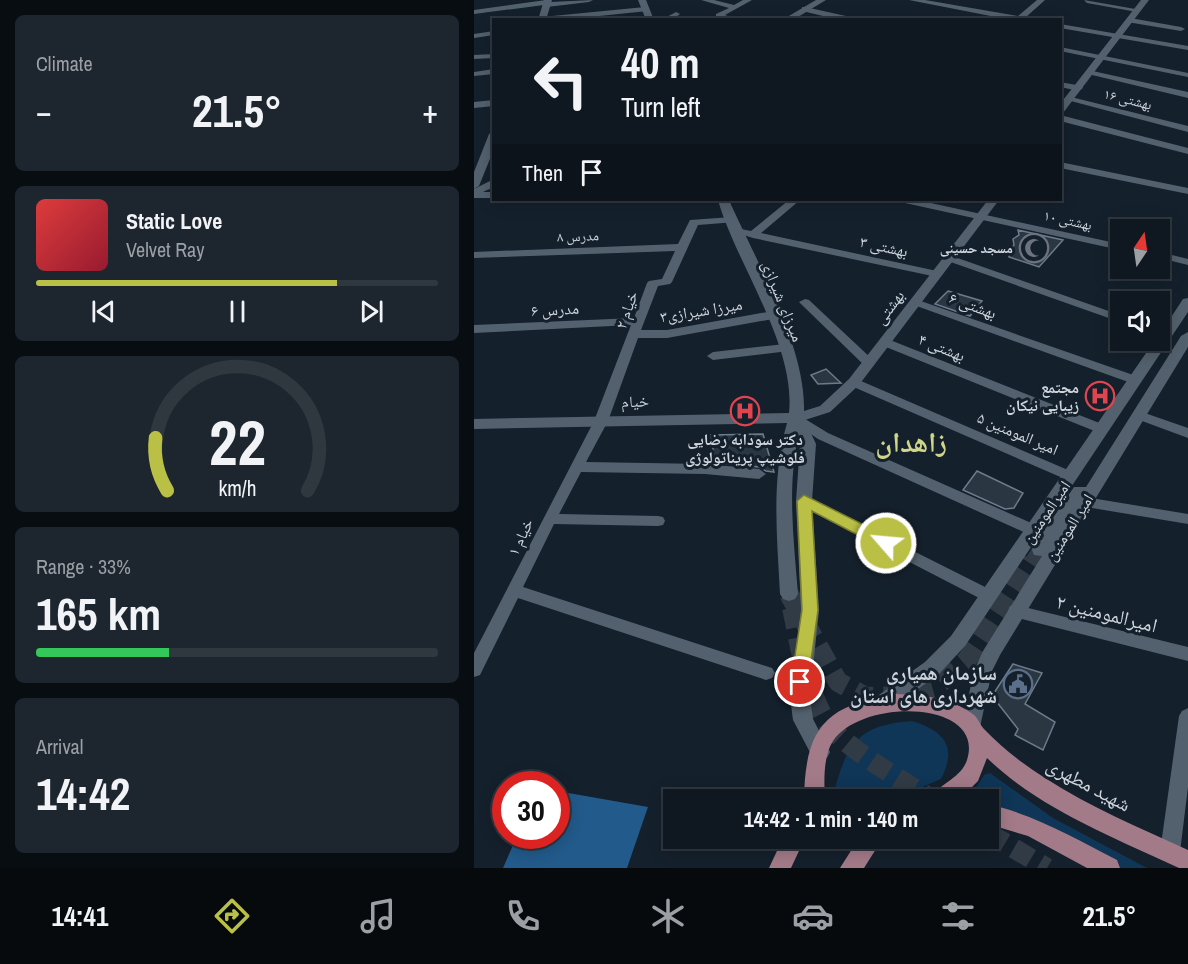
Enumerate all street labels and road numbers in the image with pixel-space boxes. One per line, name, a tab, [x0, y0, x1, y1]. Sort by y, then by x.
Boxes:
street label: بهشتی ۱۶	[1102, 84, 1154, 114]
street label: بهشتی ۱۰	[1042, 206, 1094, 234]
street label: مدرس ۸	[557, 226, 599, 246]
street label: بهشتی ۳	[858, 230, 910, 262]
street label: میرزای شیرازی	[757, 257, 809, 345]
street label: بهشتی	[869, 285, 909, 329]
street label: بهشتی ۶	[946, 286, 1000, 324]
street label: خیام ۲	[609, 288, 643, 332]
street label: میرزا شیرازی۳	[658, 293, 744, 327]
street label: مدرس ۶	[530, 297, 580, 321]
street label: بهشتی ۴	[915, 328, 969, 366]
street label: خیام	[621, 390, 649, 412]
street label: امیر المومنین ۵	[974, 406, 1062, 460]
street label: امیرالمومنین	[1017, 476, 1075, 548]
street label: امیر المومنین	[1040, 489, 1098, 565]
street label: خیام ۱	[502, 515, 538, 559]
street label: امیرالمومنین ۲	[1054, 587, 1160, 639]
street label: شهید مطهری	[1042, 751, 1136, 817]

